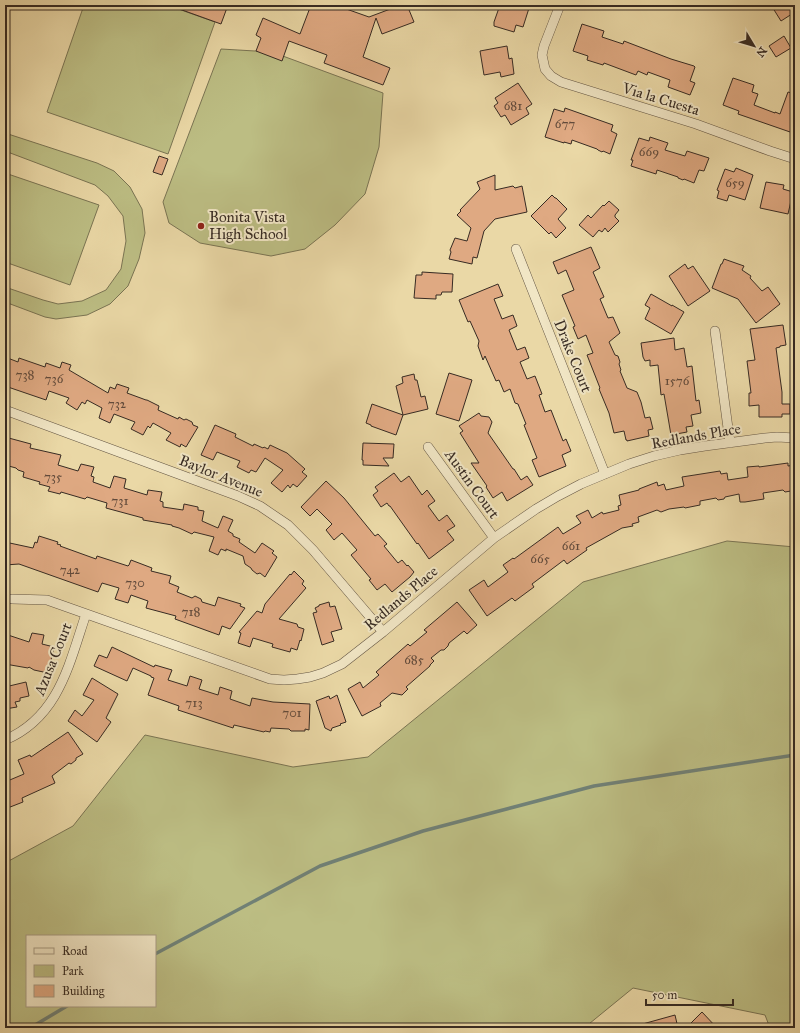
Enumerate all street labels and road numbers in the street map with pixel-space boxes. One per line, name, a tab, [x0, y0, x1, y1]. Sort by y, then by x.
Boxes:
street label: Via la Cuesta	[619, 79, 702, 119]
street label: Drake Court	[550, 317, 596, 396]
street label: Redlands Place	[650, 419, 742, 453]
street label: Austin Court	[440, 445, 503, 523]
street label: Baylor Avenue	[177, 451, 265, 501]
street label: Redlands Place	[361, 562, 441, 634]
street label: Azusa Court	[30, 619, 76, 699]

